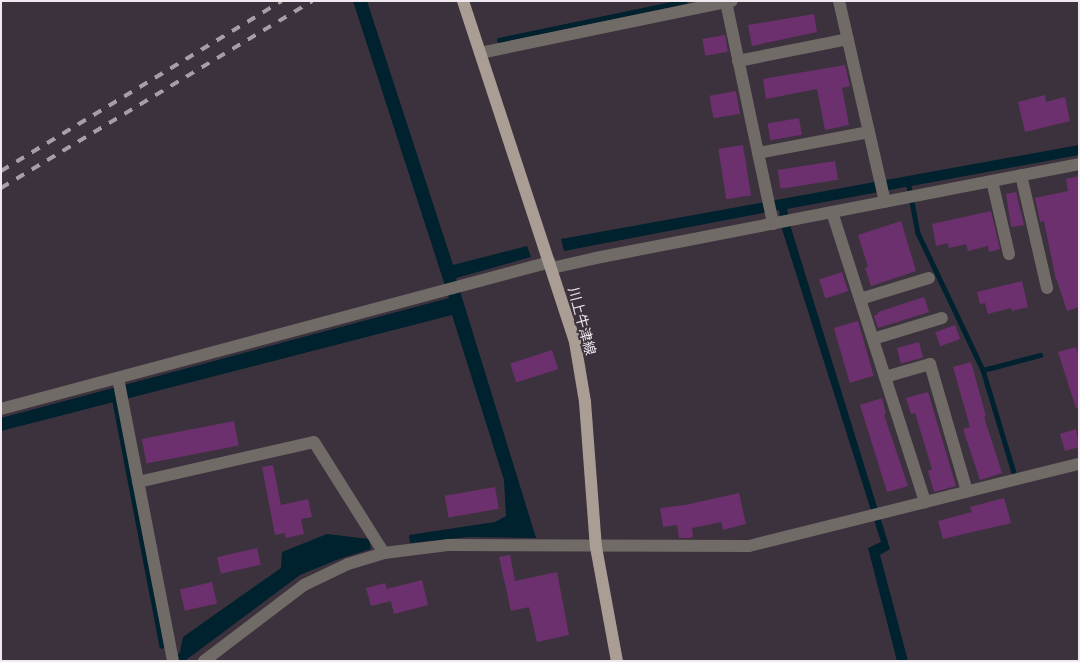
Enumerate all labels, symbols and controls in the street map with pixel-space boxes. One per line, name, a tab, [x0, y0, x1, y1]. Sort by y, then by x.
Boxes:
street label: 川上牛津線	[565, 285, 599, 357]

